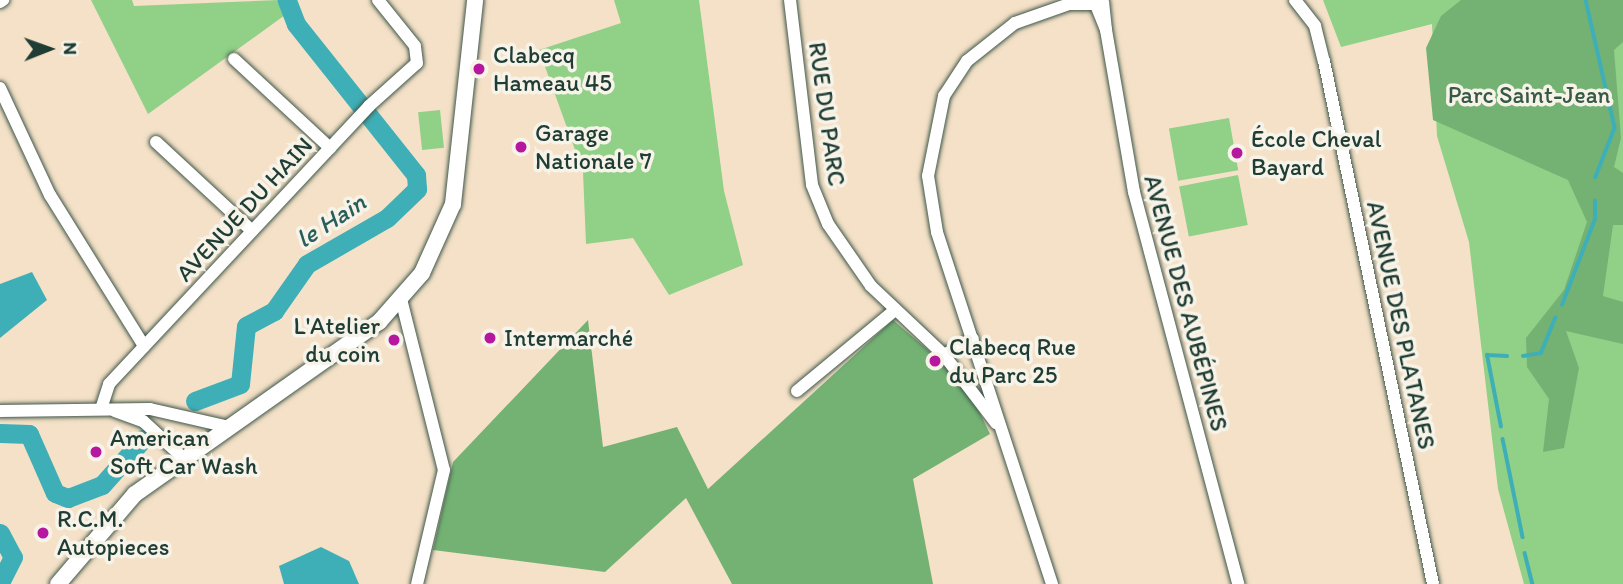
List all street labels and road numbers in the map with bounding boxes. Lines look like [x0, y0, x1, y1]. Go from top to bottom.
street label: RUE DU PARC [803, 40, 851, 188]
street label: AVENUE DU HAIN [171, 132, 317, 286]
street label: AVENUE DES AUBÉPINES [1138, 171, 1234, 435]
street label: AVENUE DES PLATANES [1361, 198, 1441, 452]

